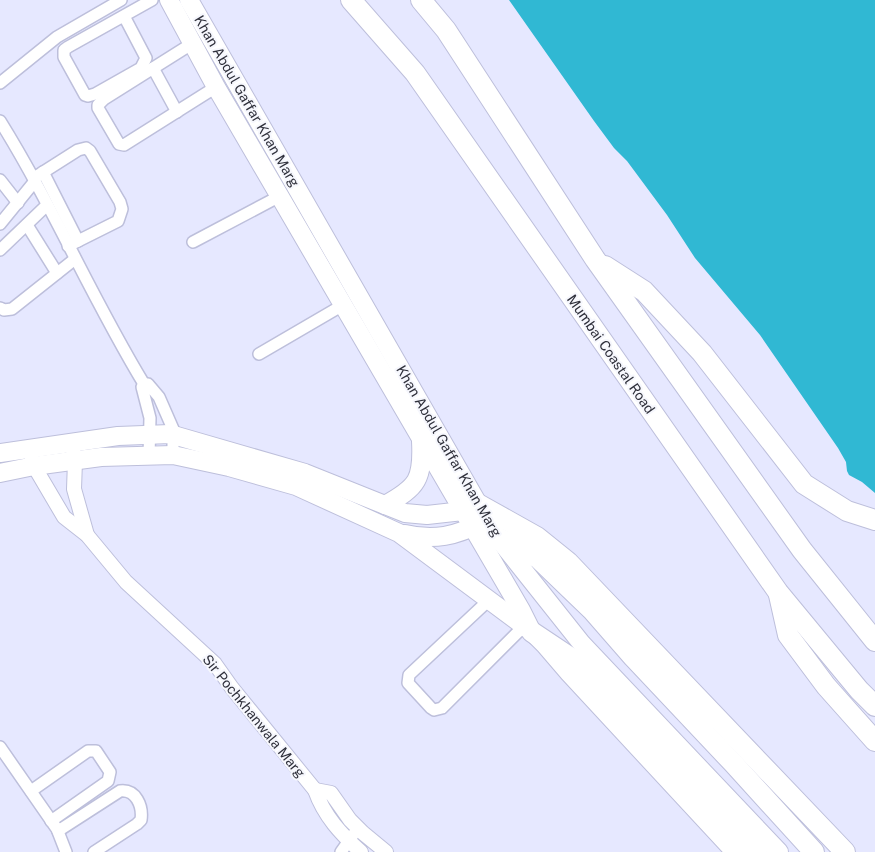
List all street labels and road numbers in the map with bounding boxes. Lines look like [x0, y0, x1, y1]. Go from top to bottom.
street label: Khan Abdul Gaffar Khan Marg [191, 12, 303, 190]
street label: Mumbai Coastal Road [564, 291, 658, 417]
street label: Khan Abdul Gaffar Khan Marg [393, 362, 505, 540]
street label: Sir Pochkhanwala Marg [199, 651, 309, 781]

